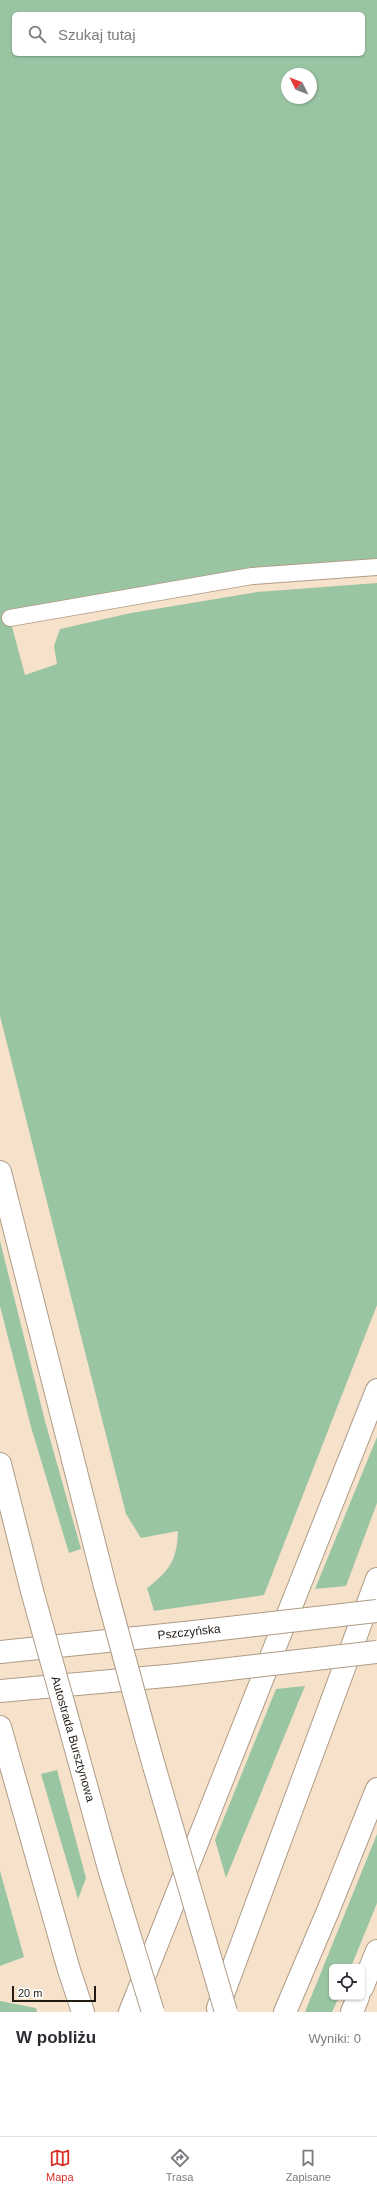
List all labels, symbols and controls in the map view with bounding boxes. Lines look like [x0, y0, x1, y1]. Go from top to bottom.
search box [12, 12, 365, 56]
icon: search [26, 23, 48, 45]
text: Szukaj tutaj [58, 26, 136, 43]
north arrow [281, 68, 317, 104]
street label: Pszczyńska [157, 1622, 222, 1642]
street label: Autostrada Bursztynowa [48, 1675, 98, 1804]
map controls [329, 1964, 365, 2000]
button: locate [329, 1964, 365, 2000]
scale bar [12, 1984, 96, 2003]
text: 20 m [18, 1987, 42, 1999]
text: W pobliżu [16, 2028, 96, 2047]
text: Wyniki: 0 [308, 2031, 361, 2046]
tab: Mapa [46, 2147, 74, 2183]
tab: Trasa [166, 2147, 193, 2183]
tab: Zapisane [286, 2147, 331, 2183]

